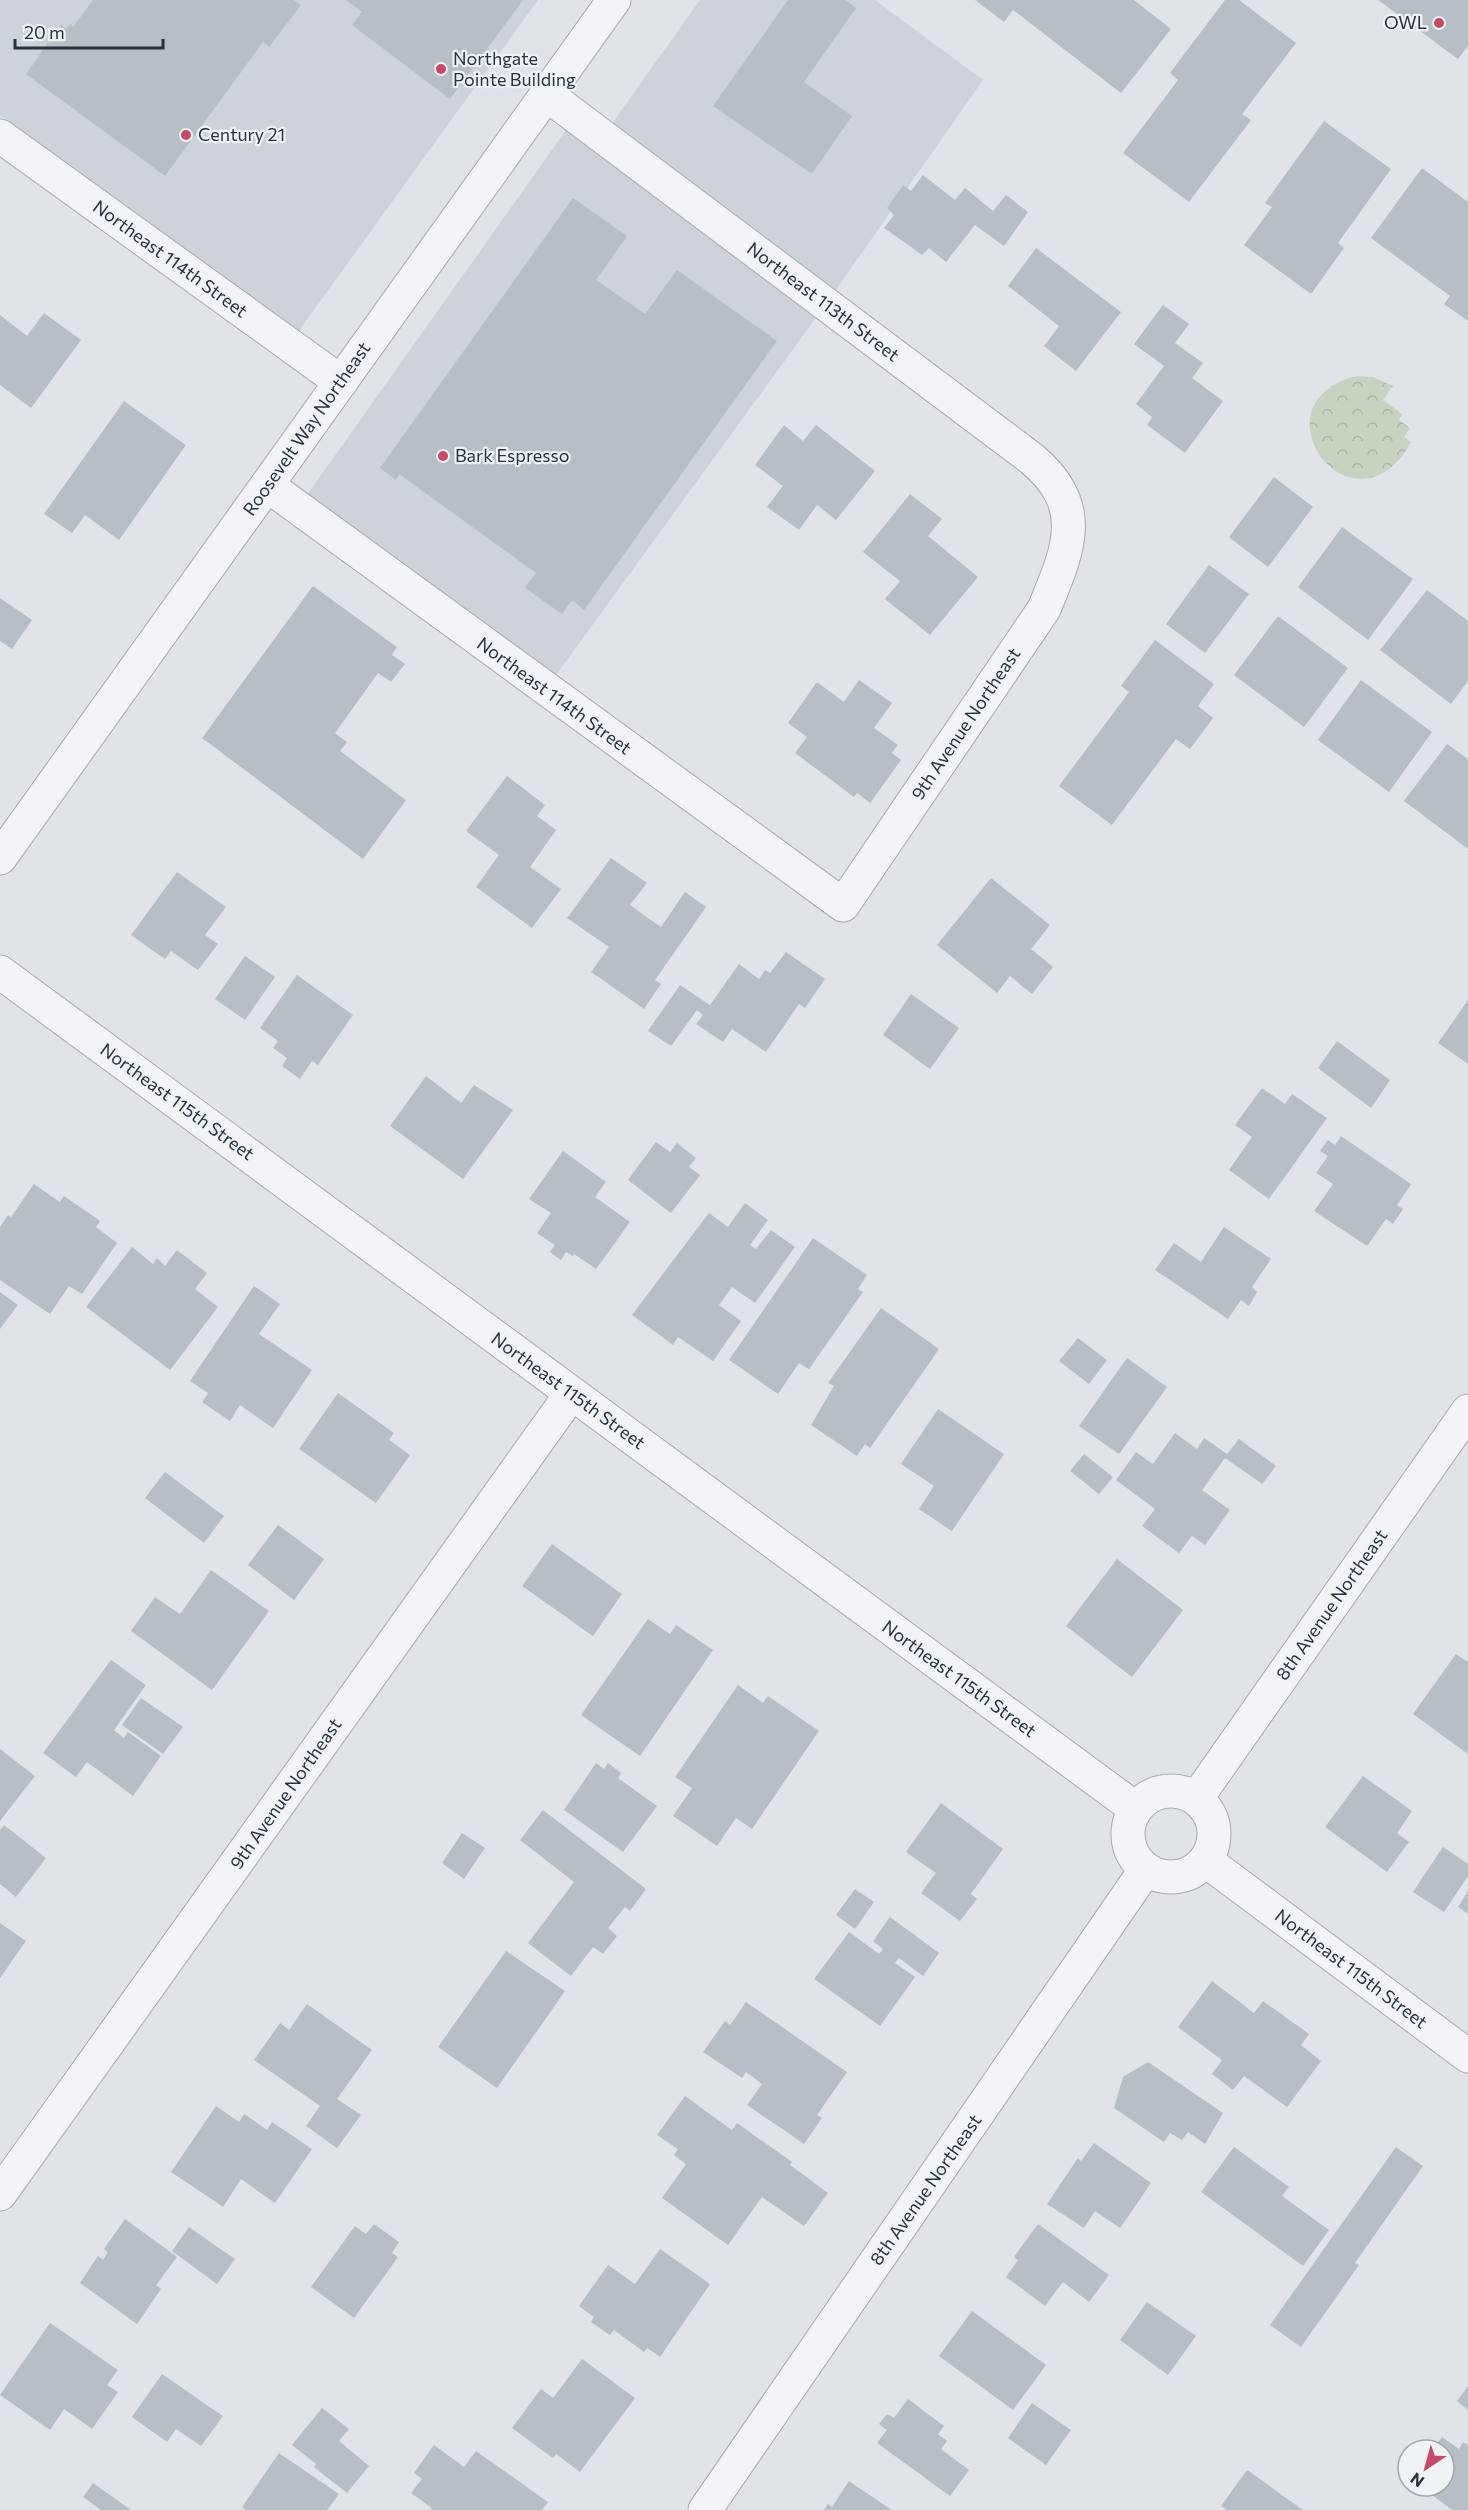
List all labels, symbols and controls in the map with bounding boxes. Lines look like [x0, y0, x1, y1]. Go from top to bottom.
place label: OWL [1384, 11, 1427, 33]
scale bar [15, 12, 164, 50]
marker: OWL [1432, 16, 1446, 30]
text: 20 m [24, 21, 65, 43]
place label: Northgate Pointe Building [453, 47, 576, 90]
marker: Northgate Pointe Building [434, 62, 448, 76]
place label: Century 21 [198, 123, 285, 145]
marker: Century 21 [179, 128, 193, 142]
street label: Northeast 114th Street [89, 195, 252, 322]
street label: Northeast 113th Street [743, 237, 904, 366]
street label: Roosevelt Way Northeast [238, 337, 375, 520]
place label: Bark Espresso [455, 444, 569, 466]
marker: Bark Espresso [436, 449, 450, 463]
street label: Northeast 114th Street [473, 632, 636, 759]
street label: 9th Avenue Northeast [906, 643, 1024, 804]
street label: Northeast 115th Street [96, 1038, 259, 1164]
street label: Northeast 115th Street [487, 1327, 650, 1453]
street label: 8th Avenue Northeast [1271, 1525, 1392, 1684]
street label: Northeast 115th Street [878, 1615, 1041, 1741]
street label: 9th Avenue Northeast [225, 1714, 346, 1873]
street label: Northeast 115th Street [1271, 1904, 1432, 2033]
street label: 8th Avenue Northeast [865, 2110, 986, 2269]
north arrow [1396, 2438, 1456, 2498]
text: N [1406, 2469, 1427, 2492]

